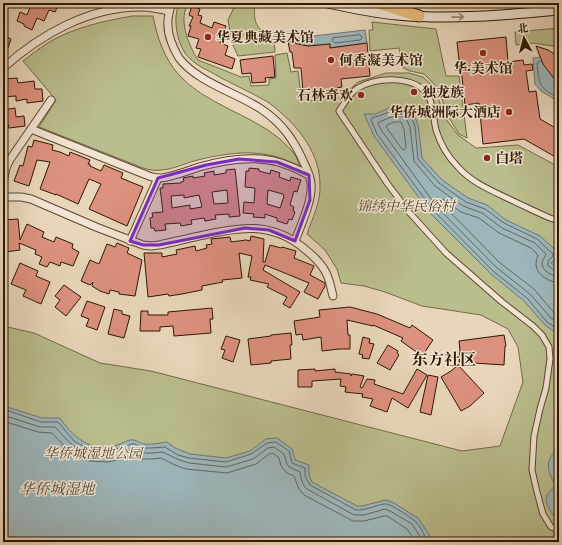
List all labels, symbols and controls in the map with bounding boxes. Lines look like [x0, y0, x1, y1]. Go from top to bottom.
one-way arrow [451, 13, 464, 21]
north arrow [504, 18, 544, 58]
text: 北 [516, 20, 529, 37]
place label: 华夏典藏美术馆 [216, 28, 314, 47]
marker: 华夏典藏美术馆 [203, 32, 213, 42]
marker: 华·美术馆 [478, 48, 488, 58]
place label: 何香凝美术馆 [339, 51, 423, 70]
marker: 何香凝美术馆 [326, 55, 336, 65]
place label: 华·美术馆 [453, 59, 513, 78]
place label: 独龙族 [422, 83, 464, 102]
place label: 石林奇欢 [297, 86, 353, 105]
marker: 独龙族 [409, 87, 419, 97]
marker: 石林奇欢 [356, 90, 366, 100]
place label: 华侨城洲际大酒店 [389, 103, 501, 122]
marker: 华侨城洲际大酒店 [504, 107, 514, 117]
place label: 白塔 [495, 149, 523, 168]
marker: 白塔 [482, 153, 492, 163]
park label: 锦绣中华民俗村 [357, 197, 457, 216]
district label: 东方社区 [412, 349, 476, 371]
park label: 华侨城湿地公园 [44, 444, 144, 463]
water label: 华侨城湿地 [19, 479, 96, 499]

